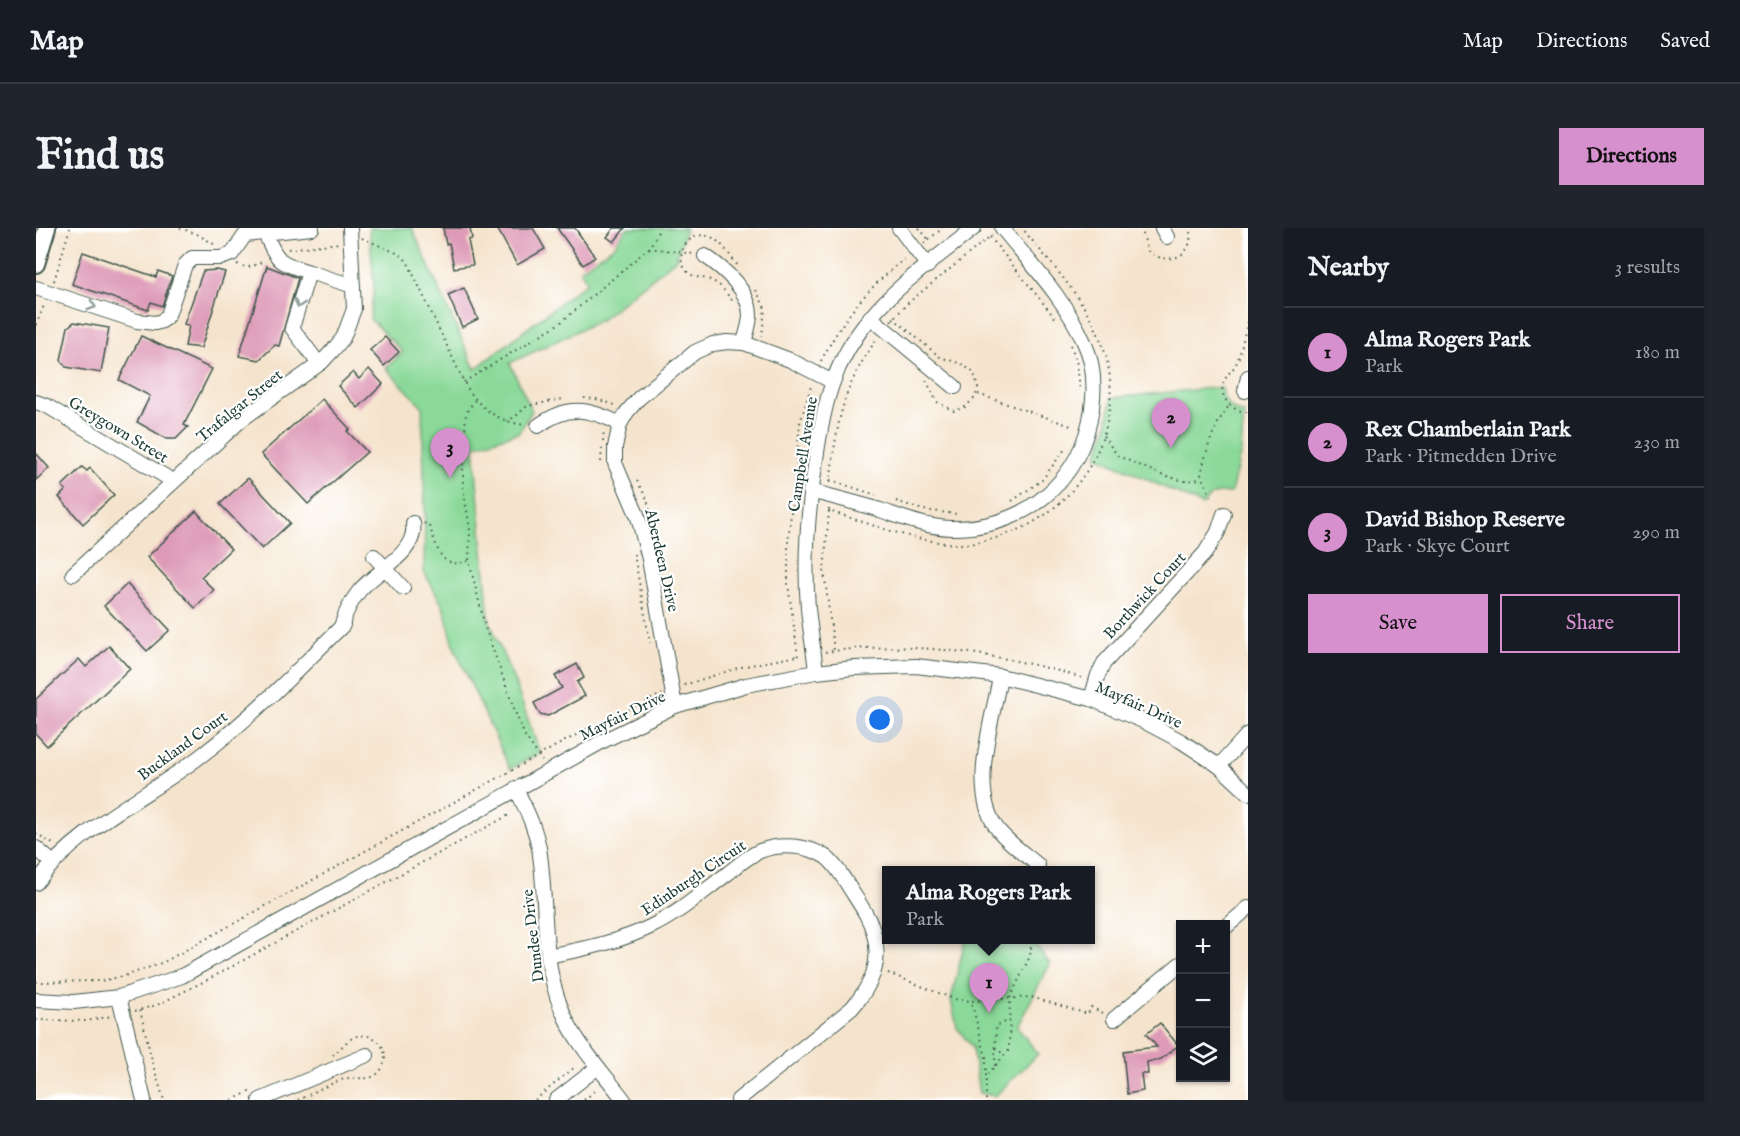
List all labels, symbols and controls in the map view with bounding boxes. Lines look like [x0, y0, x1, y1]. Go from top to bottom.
text: Map [30, 24, 84, 59]
text: Map [1463, 28, 1503, 55]
text: Directions [1536, 28, 1627, 55]
text: Saved [1660, 28, 1710, 55]
button: Directions [1559, 128, 1704, 185]
text: Find us [36, 130, 164, 183]
text: Nearby [1308, 251, 1389, 284]
text: 3 results [1615, 255, 1680, 280]
one-way arrow [294, 298, 307, 309]
one-way arrow [86, 299, 97, 311]
text: Alma Rogers Park [1365, 326, 1530, 354]
text: 1 [1324, 340, 1331, 365]
text: 180 m [1635, 340, 1680, 365]
text: Park [1365, 354, 1403, 379]
street label: Trafalgar Street [193, 365, 288, 447]
street label: Greygown Street [64, 393, 172, 469]
street label: Campbell Avenue [785, 395, 823, 513]
pin: 2 [1152, 398, 1190, 448]
text: Rex Chamberlain Park [1365, 416, 1571, 444]
pin: 3 [430, 428, 470, 478]
text: 2 [1323, 430, 1332, 455]
text: 230 m [1634, 430, 1680, 455]
text: Park · Pitmedden Drive [1365, 444, 1557, 469]
street label: Aberdeen Drive [639, 506, 683, 614]
text: David Bishop Reserve [1365, 506, 1565, 534]
text: 3 [1324, 520, 1331, 545]
text: 290 m [1632, 520, 1680, 545]
text: Park · Skye Court [1365, 534, 1510, 559]
street label: Borthwick Court [1100, 548, 1191, 644]
button: Save [1308, 594, 1488, 653]
button: Share [1500, 594, 1680, 653]
street label: Mayfair Drive [1091, 678, 1185, 734]
street label: Mayfair Drive [577, 687, 669, 746]
your location [865, 705, 894, 734]
street label: Buckland Court [134, 707, 232, 786]
street label: Edinburgh Circuit [638, 836, 751, 921]
popup [882, 866, 1095, 944]
text: Alma Rogers Park [906, 879, 1071, 907]
street label: Dundee Drive [518, 888, 550, 983]
text: Park [906, 907, 944, 932]
map controls [1176, 920, 1230, 1082]
button: + [1176, 920, 1230, 974]
pin: 1 [970, 964, 1008, 1013]
button: − [1176, 974, 1230, 1028]
button: layers [1176, 1028, 1230, 1082]

